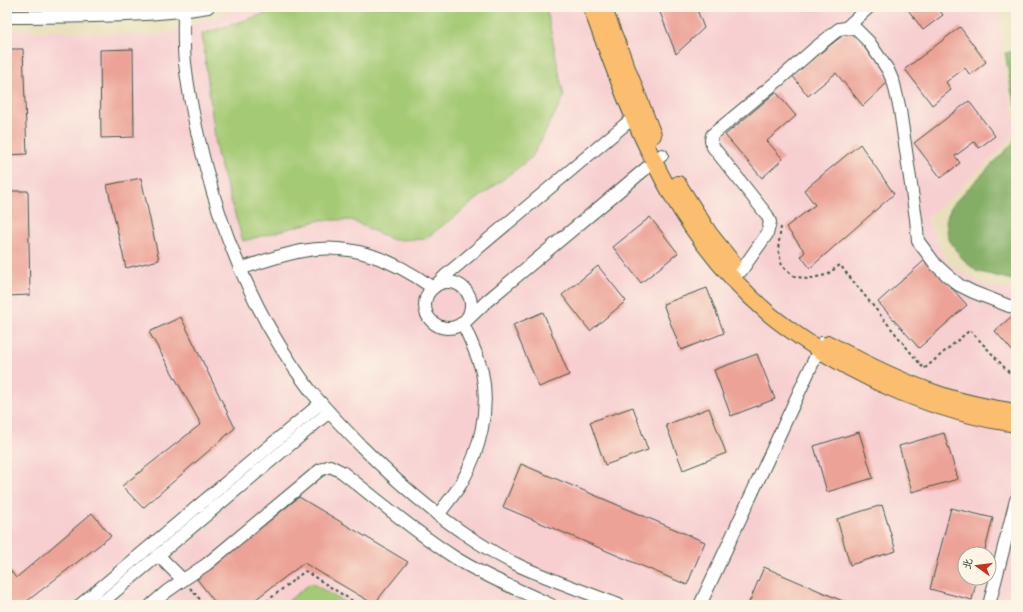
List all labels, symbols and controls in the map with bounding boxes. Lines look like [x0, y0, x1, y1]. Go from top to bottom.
north arrow [957, 546, 997, 586]
text: 北 [957, 556, 978, 571]

